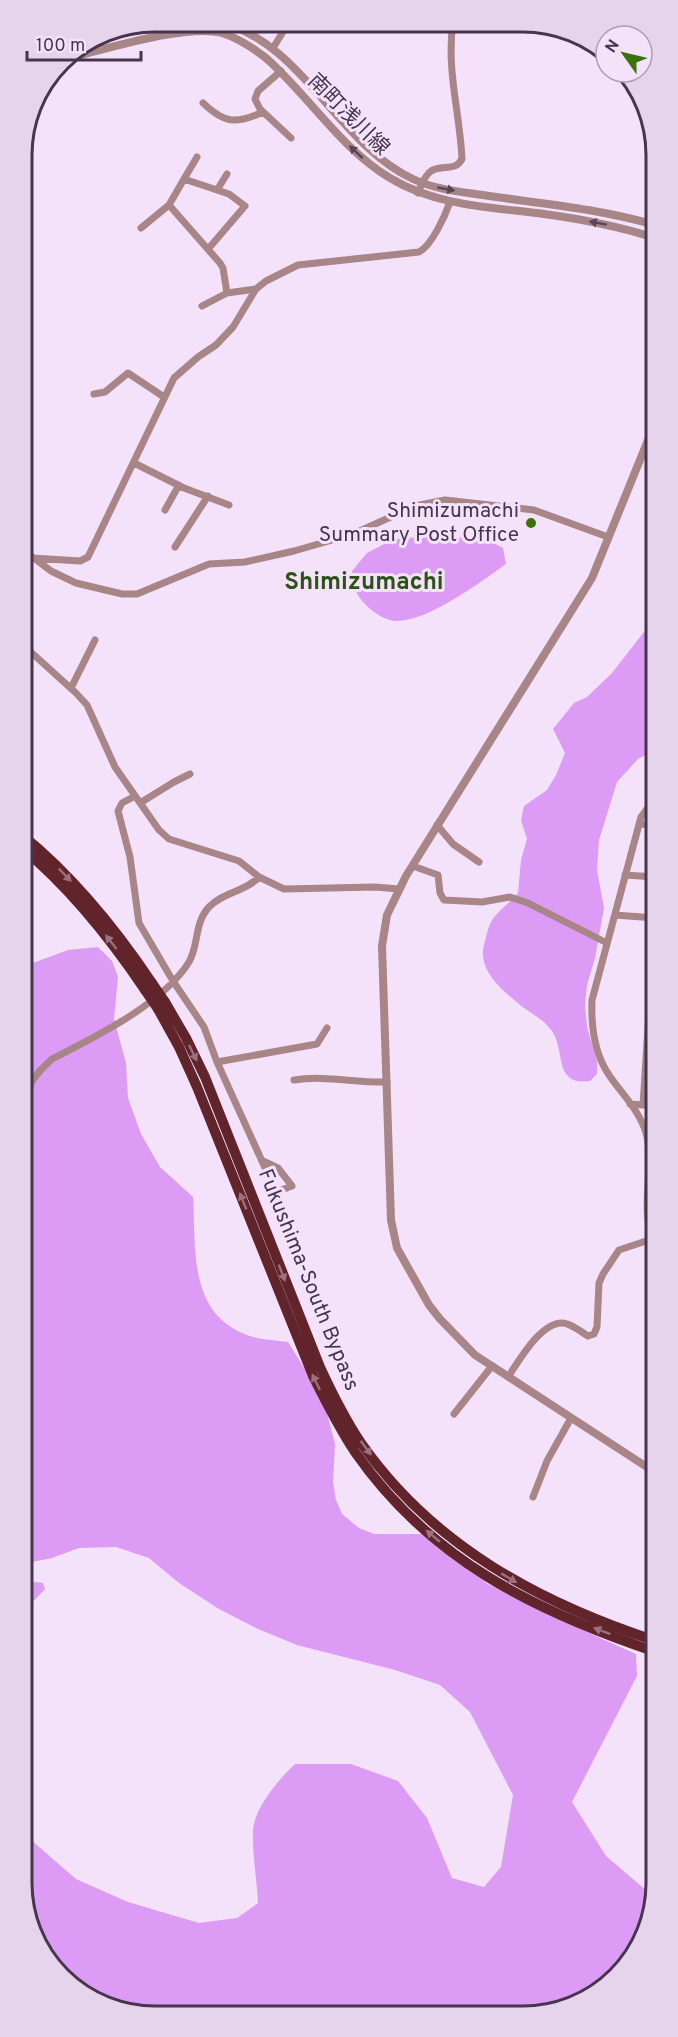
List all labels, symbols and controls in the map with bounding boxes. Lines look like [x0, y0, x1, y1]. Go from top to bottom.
scale bar [27, 24, 141, 62]
north arrow [594, 24, 654, 84]
text: 100 m [36, 35, 85, 58]
text: N [602, 36, 625, 57]
street label: 南町浅川線 [301, 68, 395, 162]
one-way arrow [349, 145, 363, 159]
one-way arrow [437, 185, 456, 194]
one-way arrow [588, 218, 607, 227]
place label: Shimizumachi Summary Post Office [319, 498, 519, 549]
marker: Shimizumachi Summary Post Office [524, 516, 538, 530]
district label: Shimizumachi [284, 568, 444, 598]
one-way arrow [58, 867, 72, 882]
one-way arrow [105, 935, 117, 950]
one-way arrow [189, 1045, 198, 1062]
street label: Fukushima-South Bypass [251, 1165, 365, 1395]
one-way arrow [238, 1192, 248, 1210]
one-way arrow [278, 1264, 288, 1282]
one-way arrow [312, 1374, 321, 1391]
one-way arrow [359, 1441, 371, 1456]
one-way arrow [425, 1530, 441, 1543]
one-way arrow [501, 1573, 518, 1583]
one-way arrow [592, 1626, 610, 1636]

